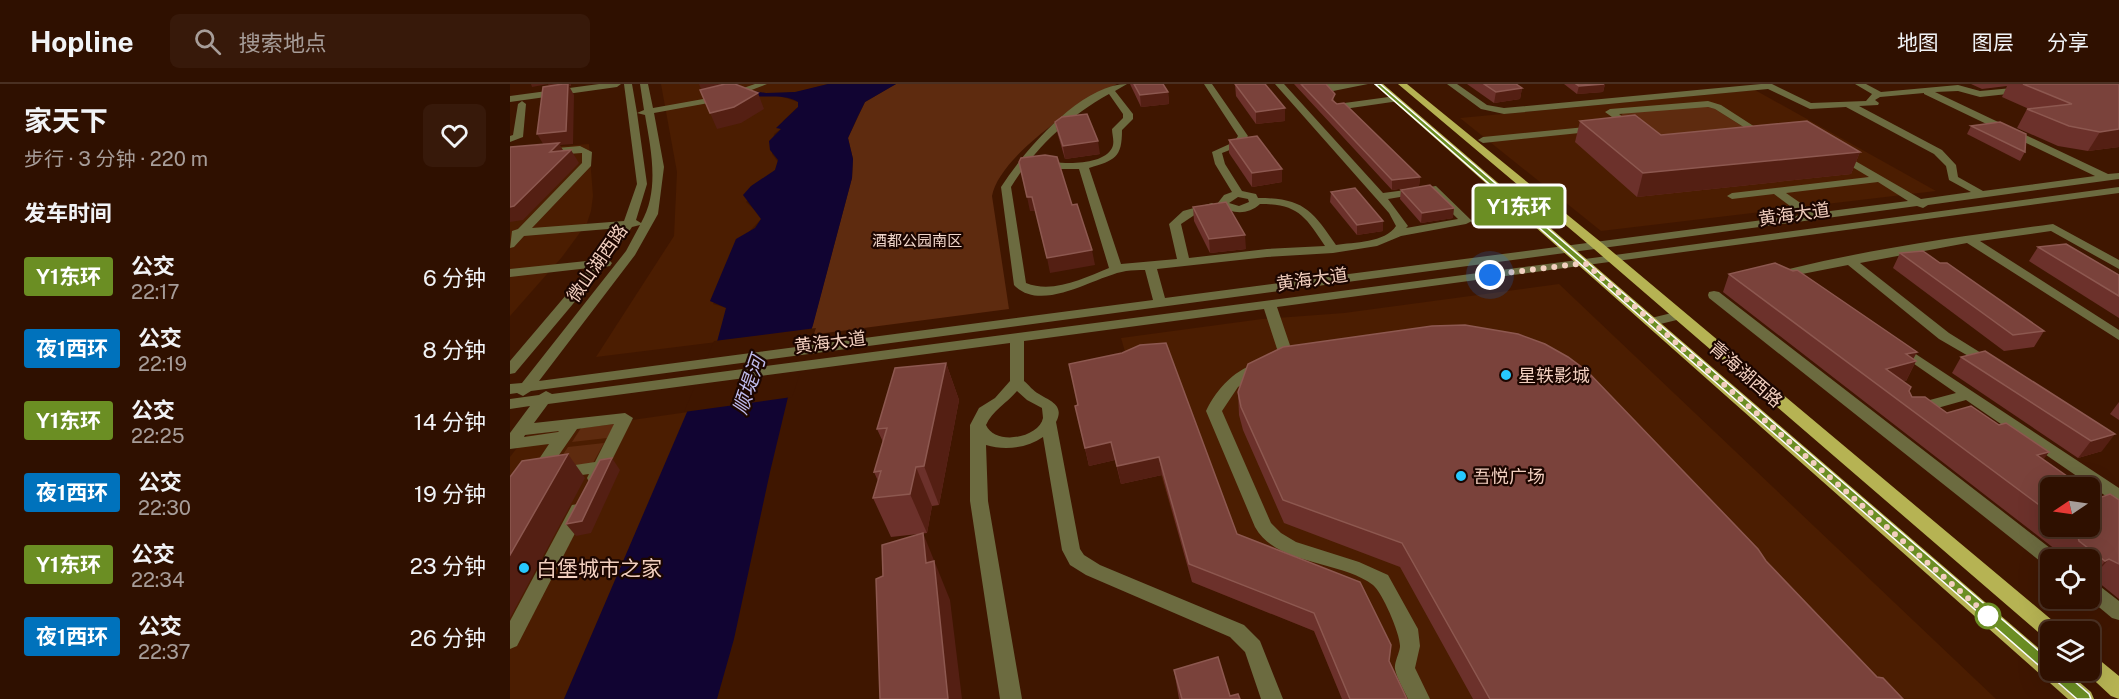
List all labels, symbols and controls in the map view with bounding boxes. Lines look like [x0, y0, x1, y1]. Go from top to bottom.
search box [170, 14, 590, 68]
text: Hopline [30, 25, 134, 58]
icon: search [191, 25, 224, 58]
text: 搜索地点 [239, 30, 327, 56]
text: 地图 [1897, 30, 1939, 55]
text: 图层 [1972, 30, 2014, 55]
text: 分享 [2047, 30, 2089, 55]
text: 家天下 [24, 104, 108, 137]
button: heart [423, 104, 486, 167]
text: 步行 · 3 分钟 · 220 m [24, 147, 208, 171]
line badge: Y1东环 [1477, 186, 1561, 226]
text: Y1东环 [1486, 194, 1552, 219]
street label: 黄海大道 [1757, 199, 1831, 229]
text: 发车时间 [24, 200, 112, 226]
street label: 微山湖西路 [563, 220, 631, 306]
park label: 酒都公园南区 [872, 232, 962, 249]
text: 公交 [131, 253, 175, 279]
your location [1475, 260, 1505, 290]
text: Y1东环 [36, 264, 101, 289]
street label: 黄海大道 [1275, 264, 1349, 294]
text: 6 分钟 [423, 265, 486, 291]
text: 22:17 [131, 280, 180, 304]
text: 公交 [138, 325, 182, 351]
street label: 黄海大道 [793, 327, 867, 357]
text: 夜1西环 [36, 336, 108, 361]
text: 8 分钟 [422, 337, 486, 363]
street label: 青海湖西路 [1705, 337, 1787, 411]
water label: 顺堤河 [728, 349, 771, 417]
text: 22:19 [138, 352, 187, 376]
place label: 星轶影城 [1518, 365, 1590, 386]
marker: 星轶影城 [1499, 368, 1513, 382]
text: 公交 [131, 397, 175, 423]
text: Y1东环 [36, 408, 101, 433]
text: 14 分钟 [414, 409, 486, 435]
text: 22:25 [131, 424, 185, 448]
place label: 吾悦广场 [1473, 466, 1545, 487]
text: 公交 [138, 469, 182, 495]
marker: 吾悦广场 [1454, 469, 1468, 483]
north arrow [2040, 477, 2100, 537]
map controls [2040, 477, 2100, 681]
text: 夜1西环 [36, 480, 108, 505]
text: 19 分钟 [414, 481, 486, 507]
text: 22:30 [138, 496, 191, 520]
text: 公交 [131, 541, 175, 567]
button: locate [2040, 549, 2100, 609]
text: Y1东环 [36, 552, 101, 577]
text: 23 分钟 [410, 553, 486, 579]
place label: 白堡城市之家 [536, 556, 662, 581]
marker: 白堡城市之家 [517, 561, 531, 575]
text: 22:34 [131, 568, 185, 592]
unlabelled marker [1975, 603, 2001, 629]
text: 公交 [138, 613, 182, 639]
button: layers [2040, 621, 2100, 681]
text: 夜1西环 [36, 624, 108, 649]
text: 26 分钟 [410, 625, 486, 651]
text: 22:37 [138, 640, 191, 664]

